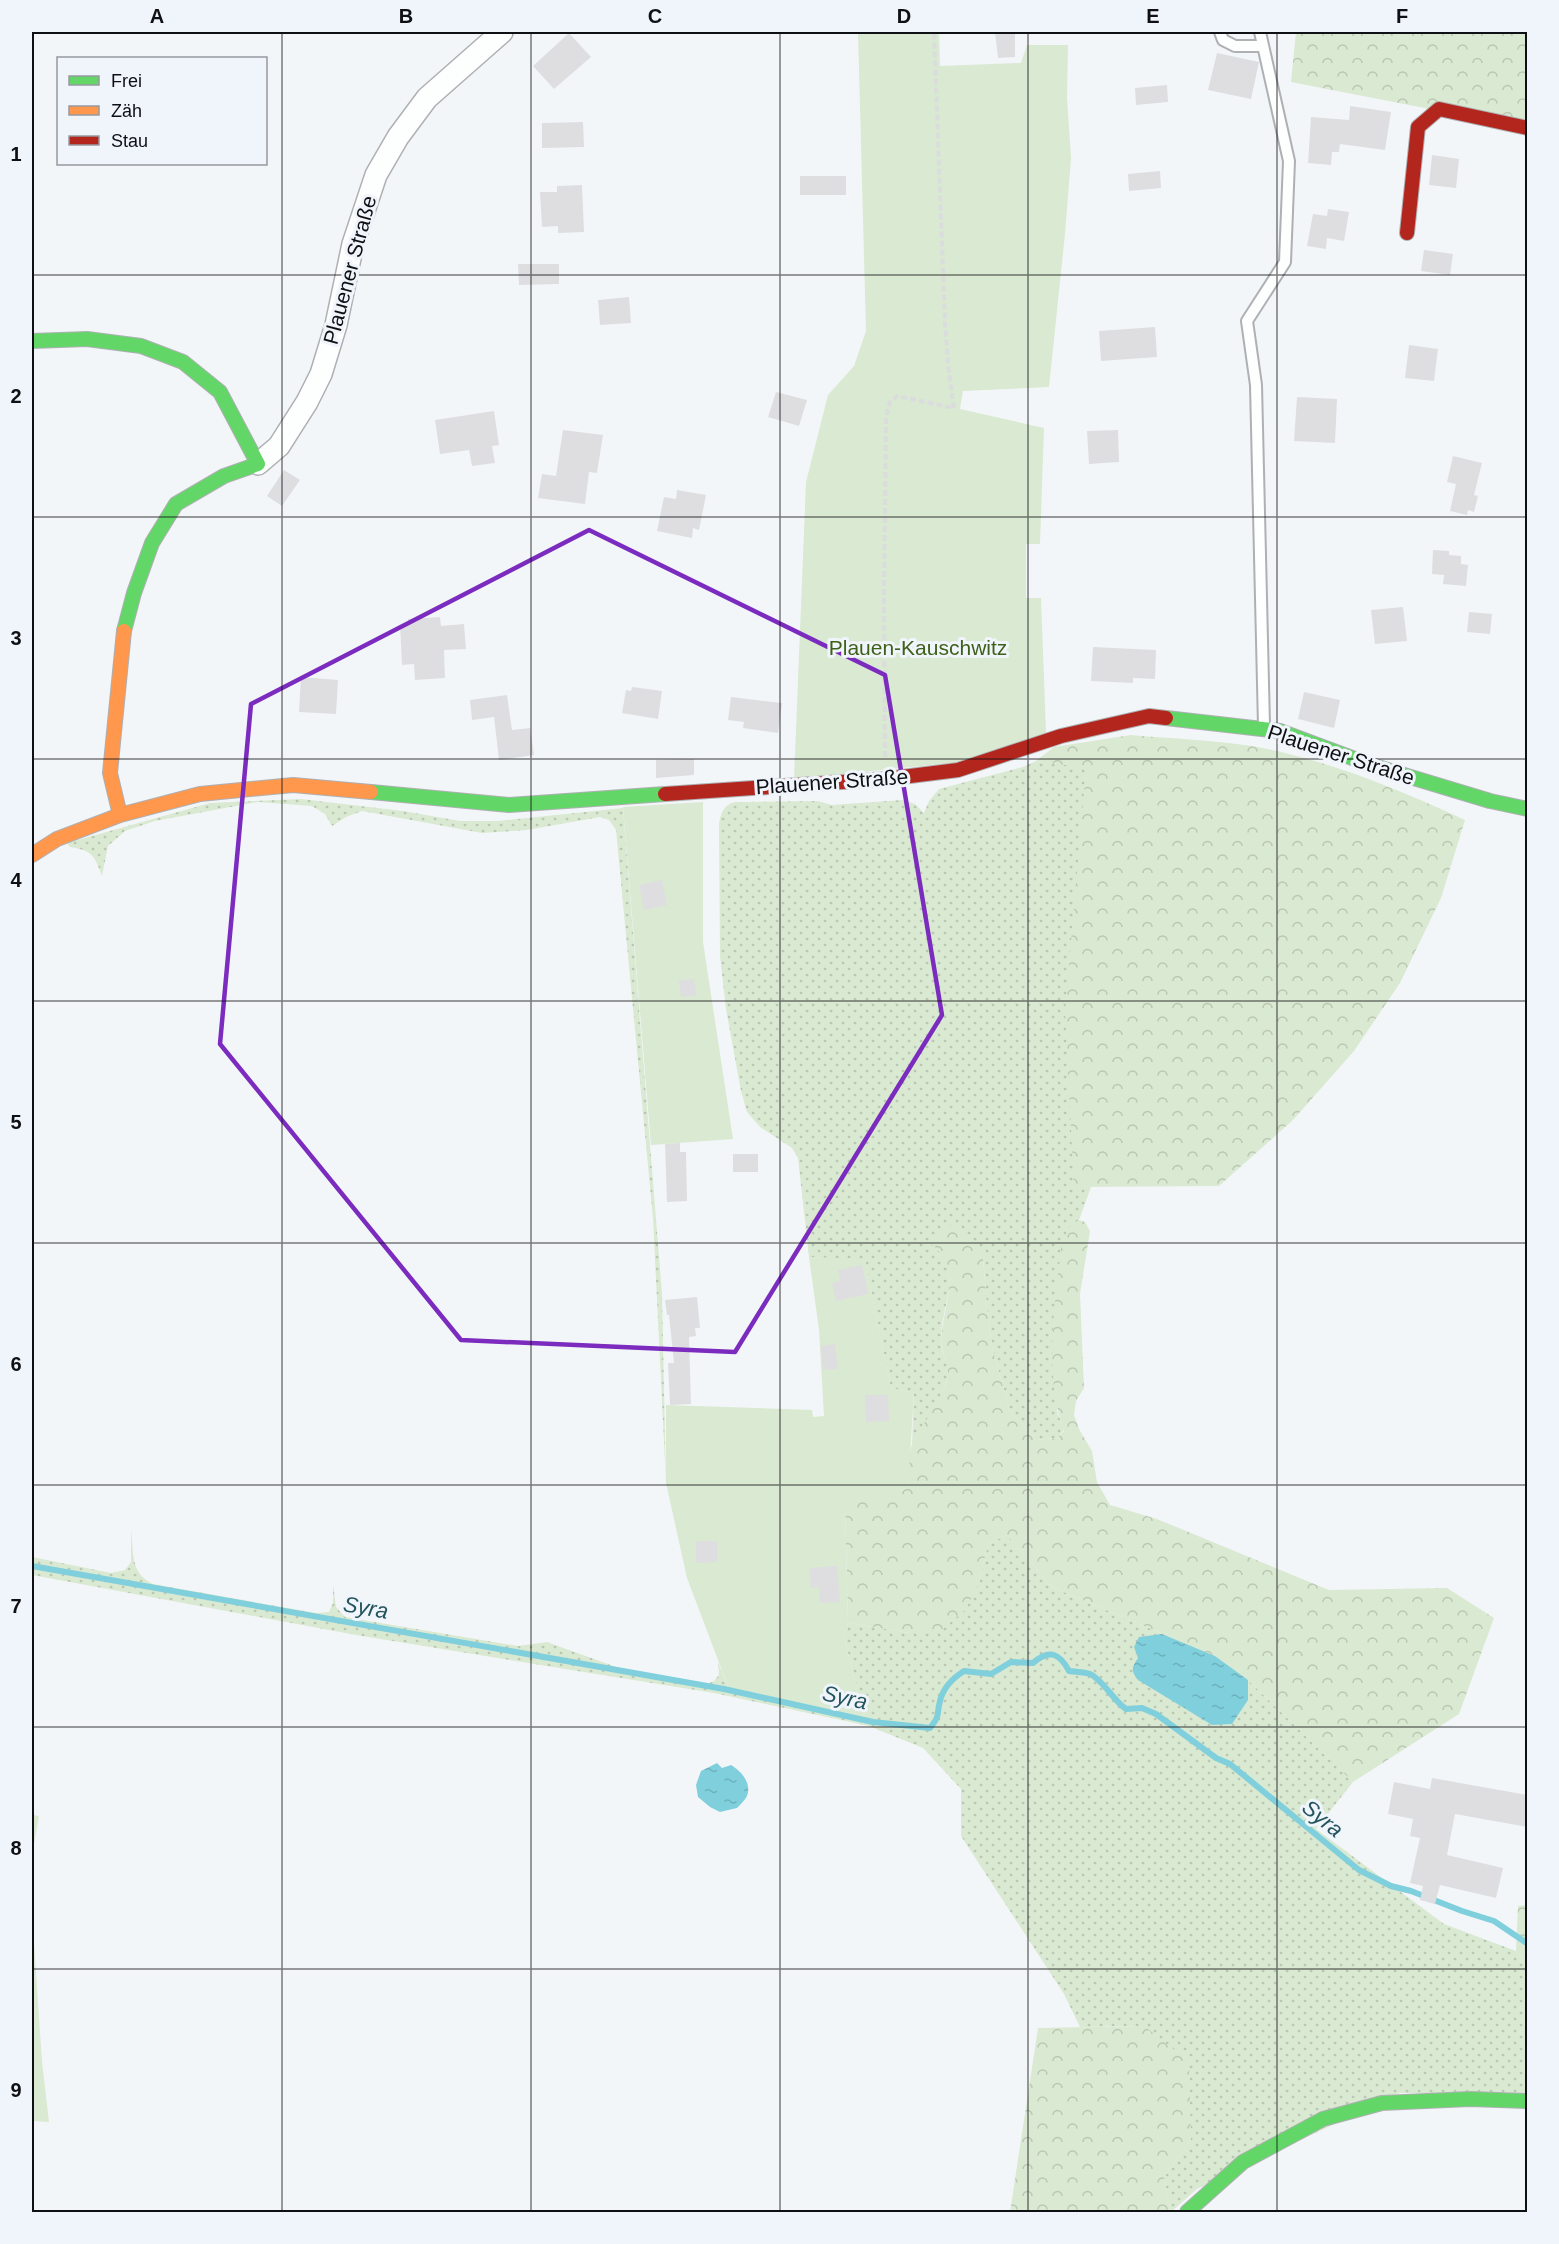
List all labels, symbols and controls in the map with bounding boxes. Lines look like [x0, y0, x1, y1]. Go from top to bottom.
text: A [150, 5, 164, 27]
text: B [399, 5, 413, 27]
text: C [648, 5, 662, 27]
text: D [897, 5, 911, 27]
text: E [1146, 5, 1160, 27]
text: F [1396, 5, 1408, 27]
legend [57, 57, 267, 165]
text: Frei [111, 71, 142, 91]
text: Zäh [111, 101, 142, 121]
text: Stau [111, 131, 148, 151]
text: 1 [10, 143, 22, 165]
street label: Plauener Straße [319, 193, 380, 347]
text: 2 [10, 385, 22, 407]
text: 3 [10, 627, 22, 649]
park label: Plauen-Kauschwitz [829, 636, 1007, 659]
street label: Plauener Straße [1265, 720, 1417, 789]
street label: Plauener Straße [755, 765, 909, 798]
text: 4 [10, 869, 22, 891]
text: 5 [10, 1111, 22, 1133]
text: 6 [10, 1353, 22, 1375]
water label: Syra [341, 1591, 390, 1624]
text: 7 [10, 1595, 22, 1617]
water label: Syra [820, 1681, 870, 1714]
water label: Syra [1297, 1794, 1348, 1842]
text: 8 [10, 1837, 22, 1859]
text: 9 [10, 2079, 22, 2101]

